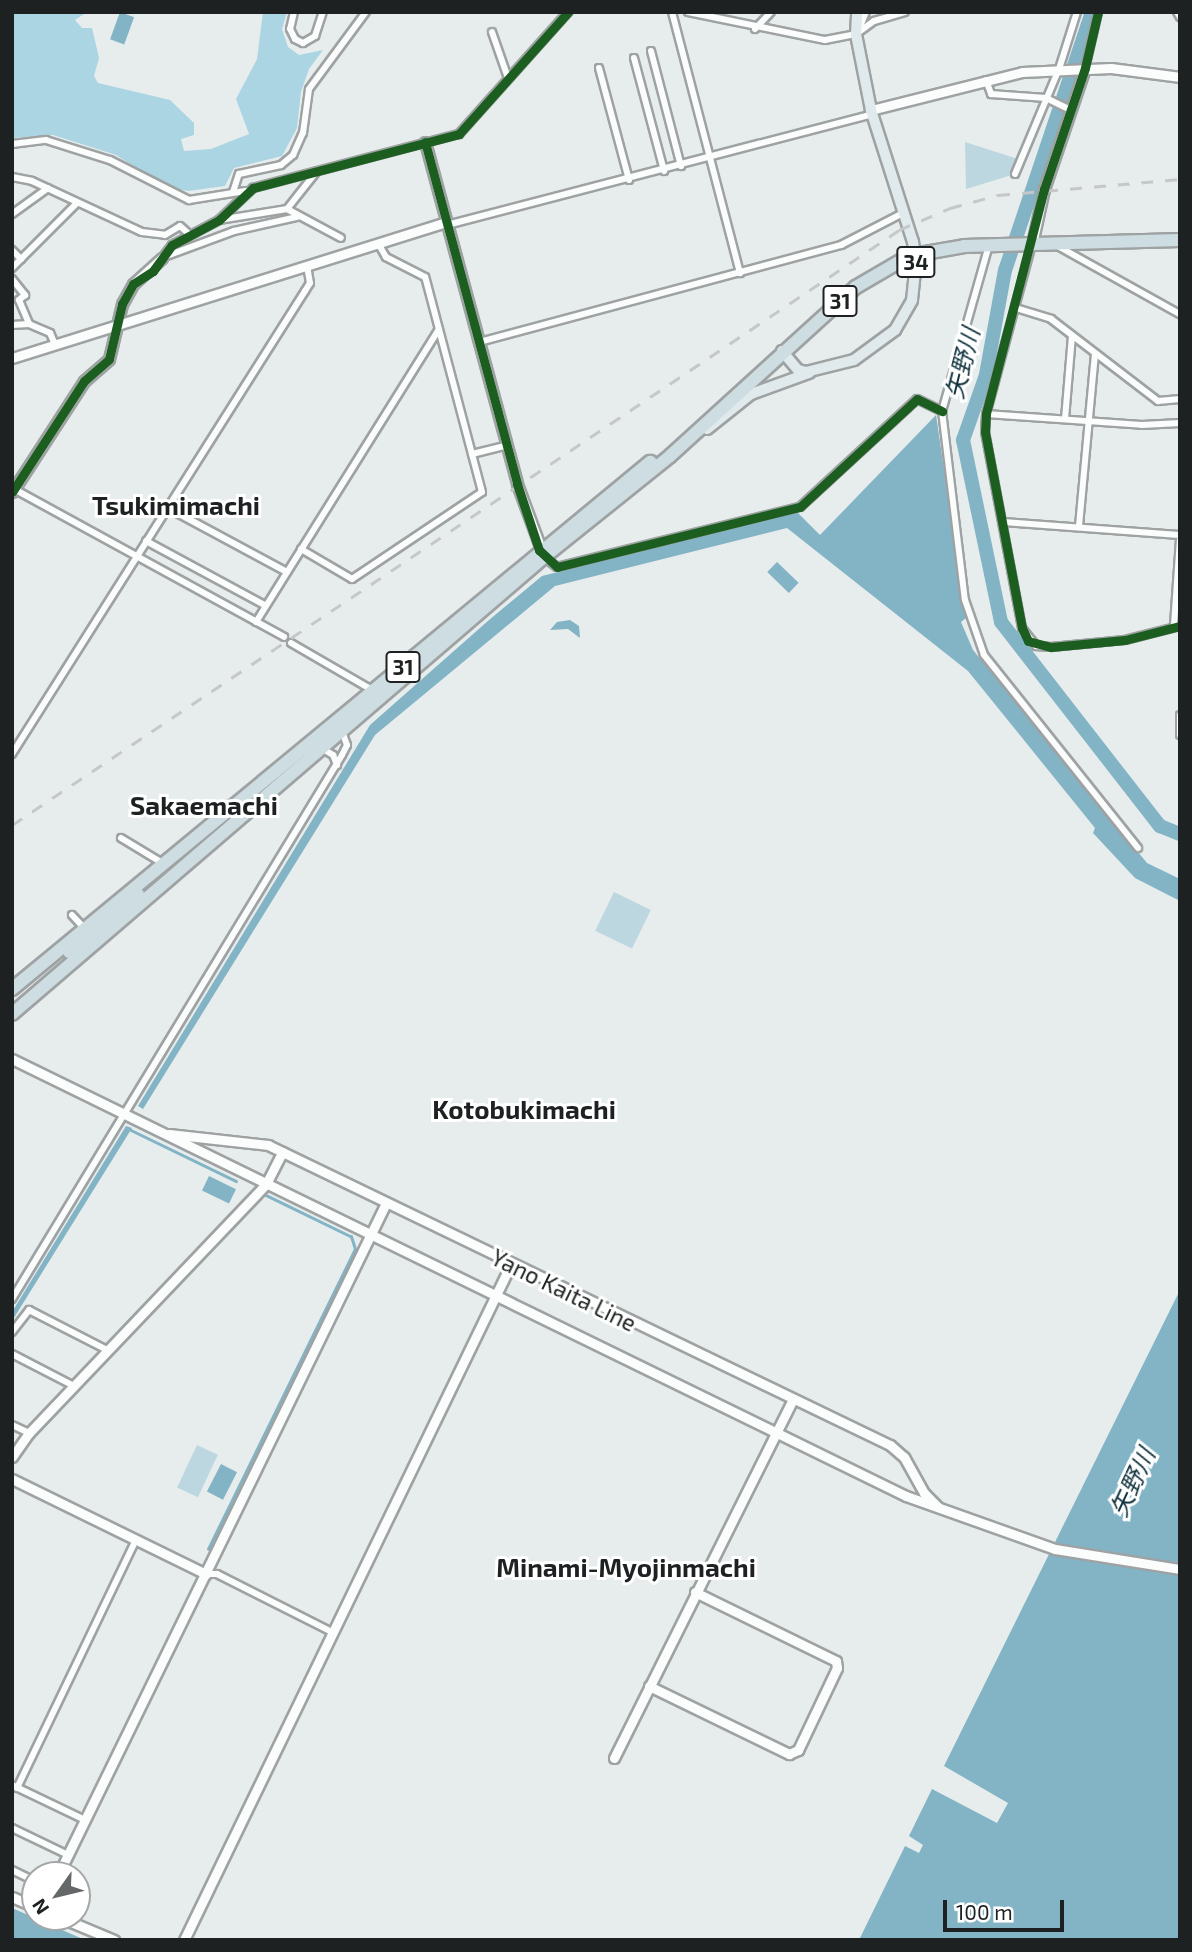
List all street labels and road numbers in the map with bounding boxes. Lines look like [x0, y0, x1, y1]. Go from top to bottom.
road number: 34 [895, 244, 937, 280]
road number: 31 [822, 284, 858, 318]
road number: 31 [386, 650, 420, 684]
street label: Yano Kaita Line [487, 1243, 641, 1337]

